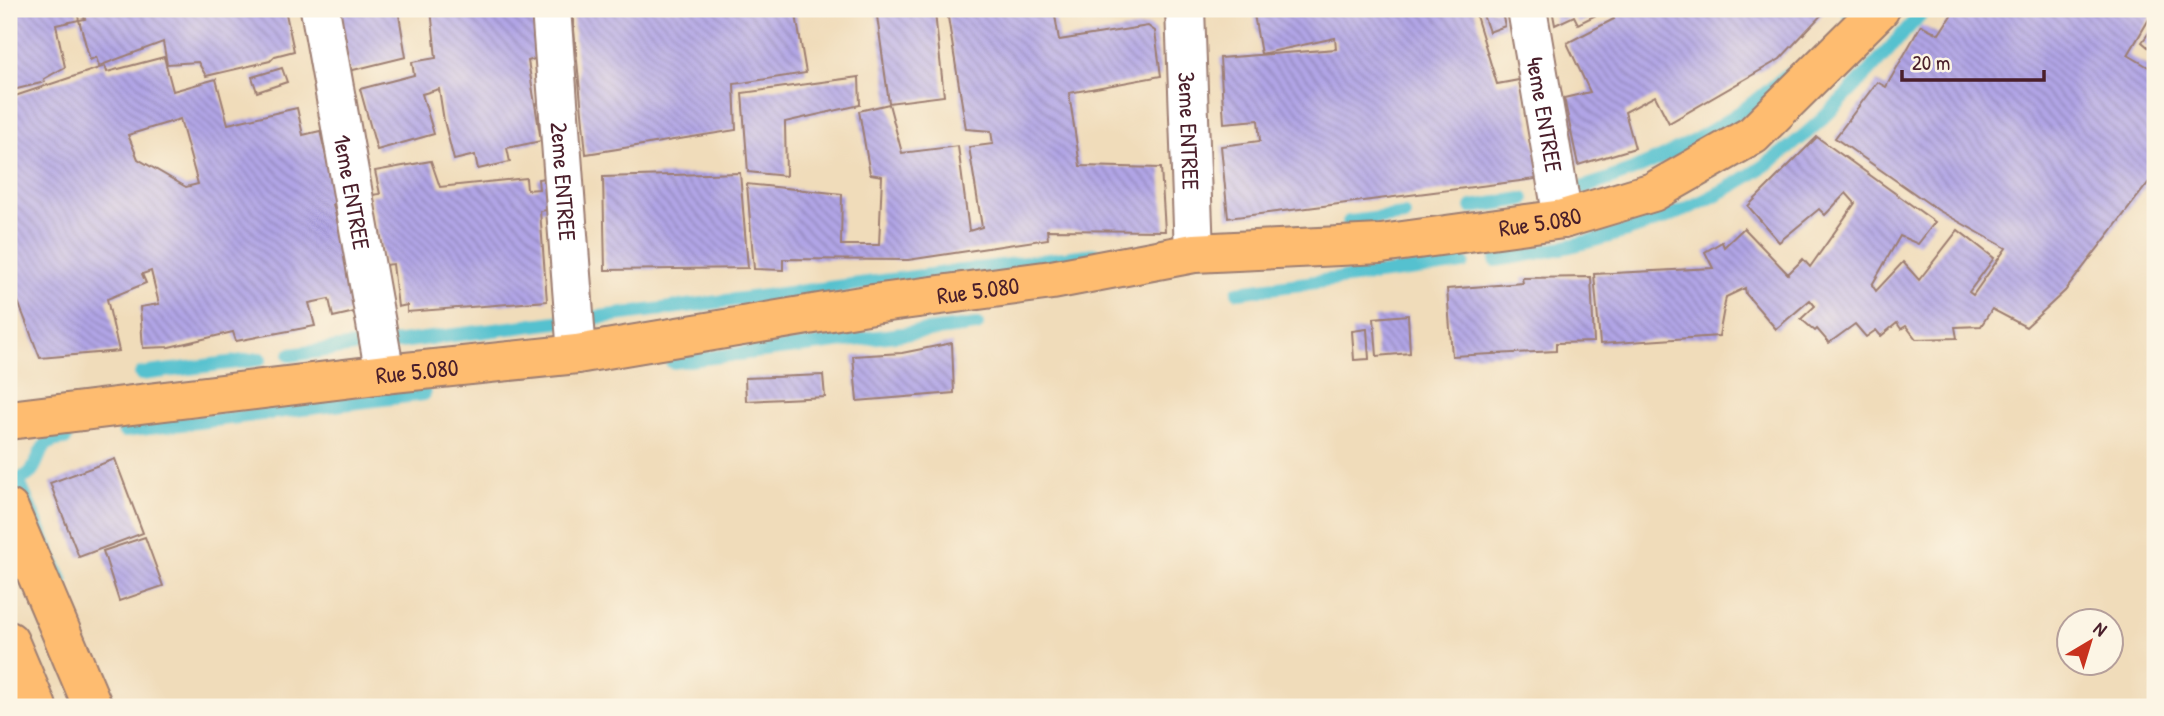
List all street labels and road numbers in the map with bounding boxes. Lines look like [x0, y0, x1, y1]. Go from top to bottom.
street label: 4eme ENTREE [1519, 54, 1571, 175]
street label: 3eme ENTREE [1171, 71, 1208, 191]
street label: 2eme ENTREE [544, 121, 584, 242]
street label: 1eme ENTREE [327, 132, 379, 253]
street label: Rue 5.080 [1497, 198, 1585, 244]
street label: Rue 5.080 [935, 269, 1021, 311]
street label: Rue 5.080 [374, 350, 460, 391]

